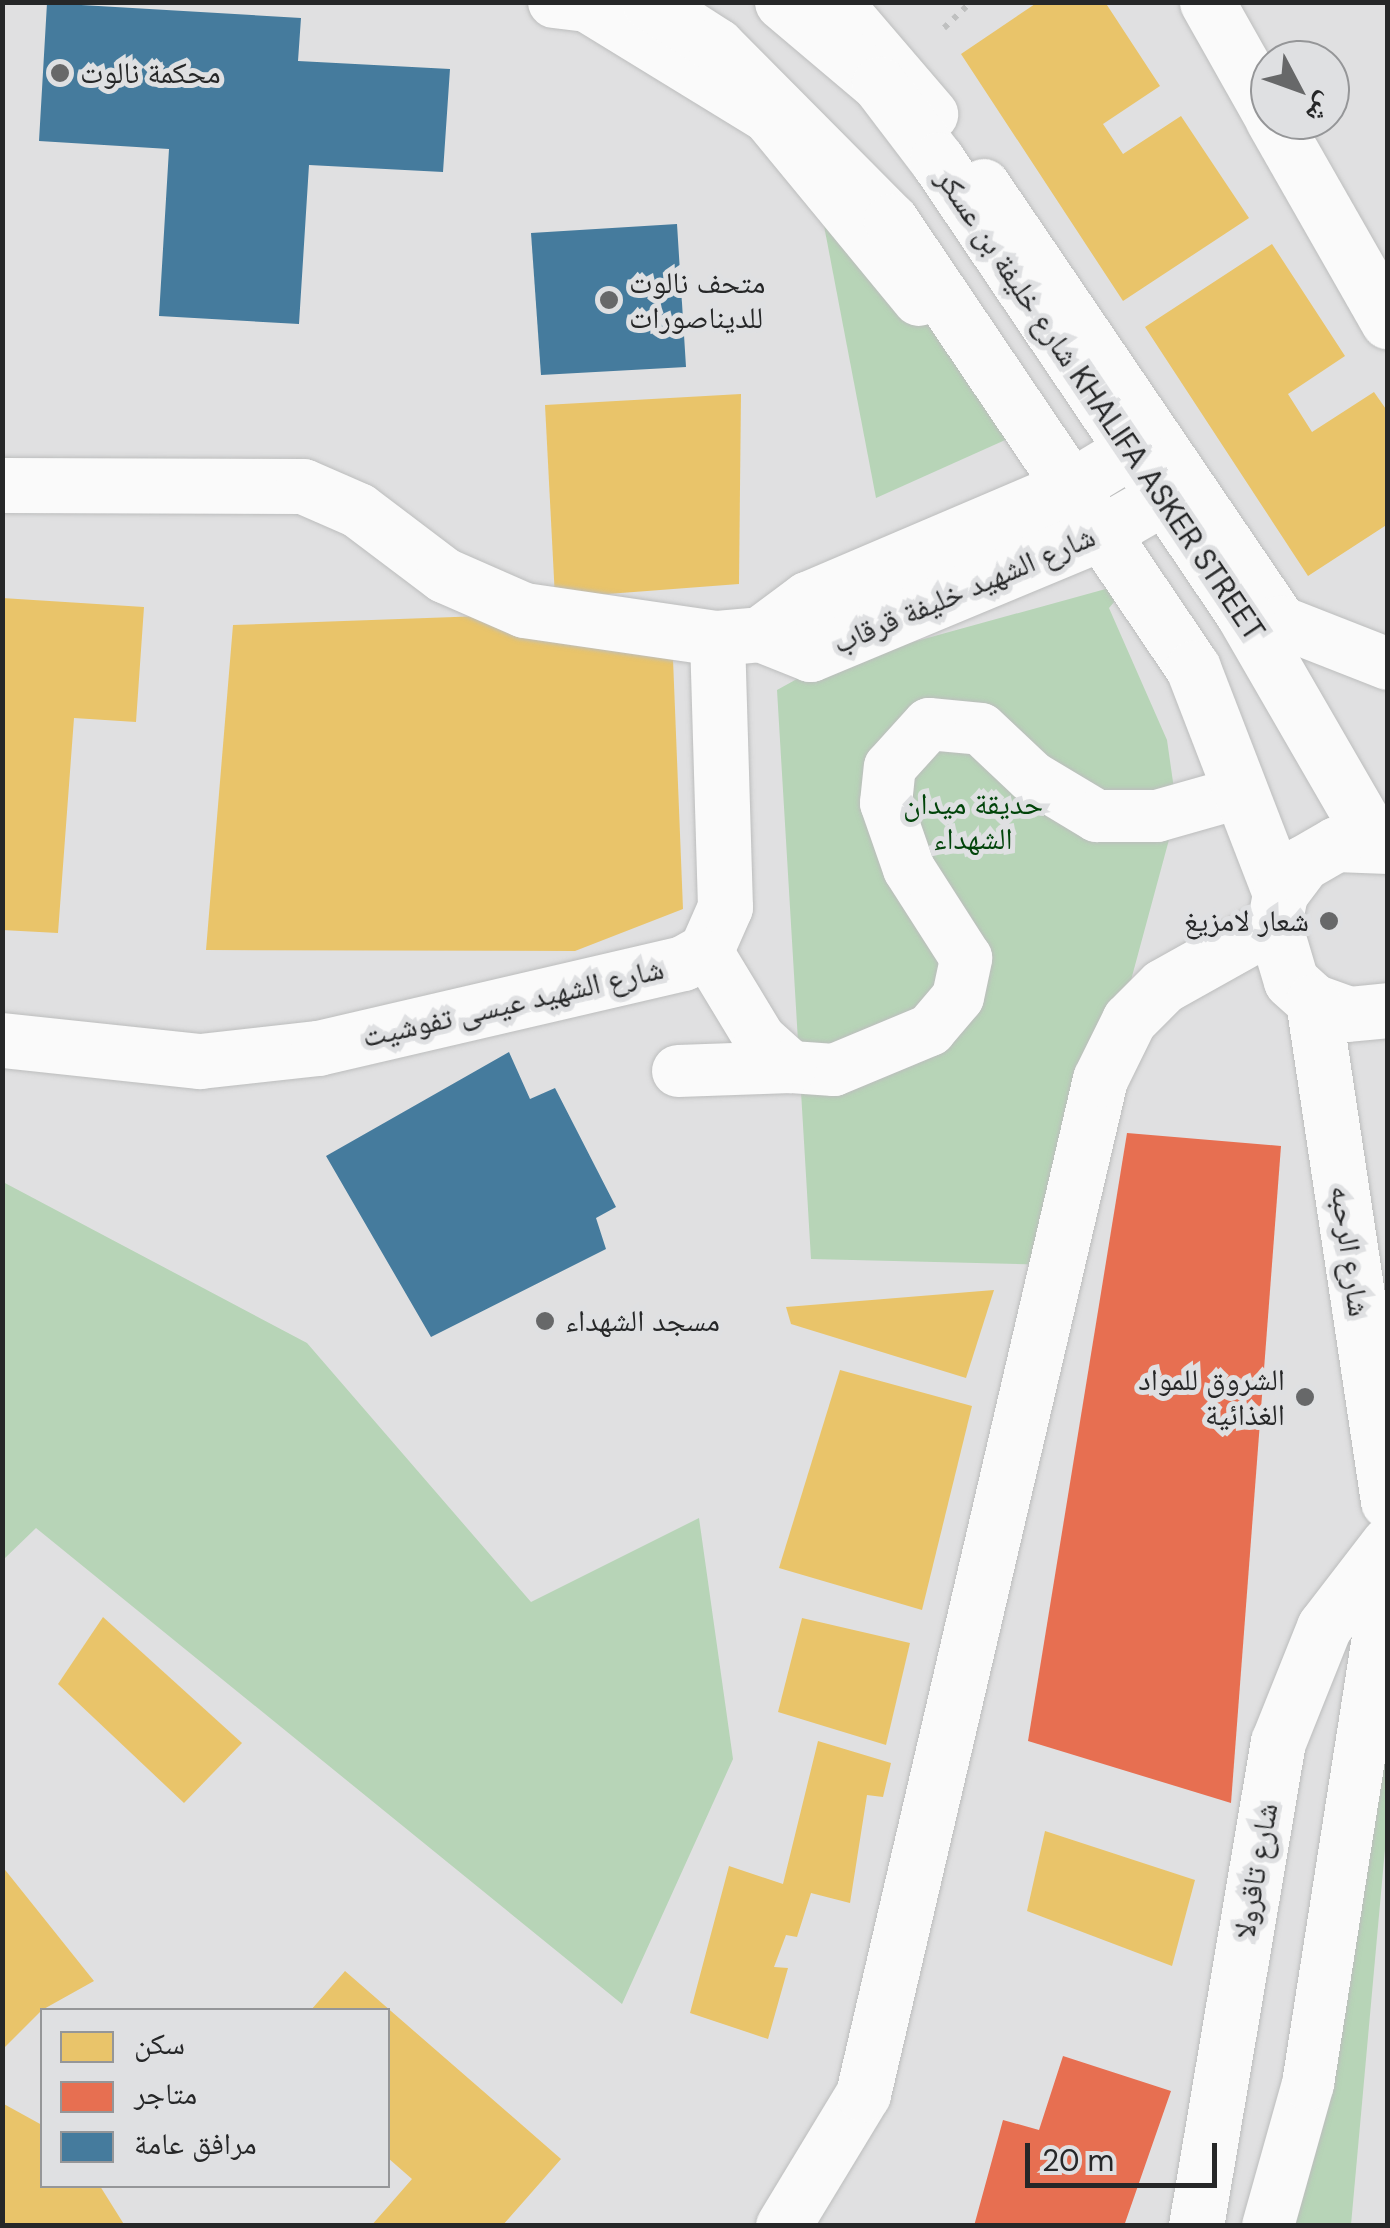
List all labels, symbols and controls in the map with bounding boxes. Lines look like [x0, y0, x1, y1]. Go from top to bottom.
north arrow [1250, 40, 1350, 140]
place label: محكمة نالوت [80, 55, 221, 91]
marker: محكمة نالوت [49, 62, 71, 84]
text: ش [1298, 85, 1345, 132]
street label: شارع خليفة بن عسكر KHALIFA ASKER STREET [928, 163, 1272, 647]
place label: متحف نالوت للديناصورات [629, 265, 765, 336]
marker: متحف نالوت للديناصورات [598, 289, 620, 311]
street label: شارع الشهيد خليفة قرقاب [828, 518, 1100, 662]
park label: حديقة ميدان الشهداء [903, 786, 1043, 856]
place label: شعار لامزيغ [1184, 903, 1309, 939]
marker: شعار لامزيغ [1318, 910, 1340, 932]
street label: شارع الشهيد عيسى تفوشيت [359, 951, 667, 1055]
street label: شارع الرحبه [1323, 1183, 1377, 1319]
place label: مسجد الشهداء [565, 1303, 720, 1339]
marker: مسجد الشهداء [534, 1310, 556, 1332]
place label: الشروق للمواد الغذائية [1138, 1362, 1285, 1432]
marker: الشروق للمواد الغذائية [1294, 1386, 1316, 1408]
street label: شارع تاقرولا [1226, 1800, 1286, 1942]
legend [40, 2008, 390, 2188]
text: سكن [134, 2024, 185, 2063]
text: متاجر [134, 2074, 197, 2113]
scale bar [1030, 2123, 1222, 2185]
text: مرافق عامة [134, 2124, 257, 2163]
text: 20 m [1042, 2141, 1114, 2180]

